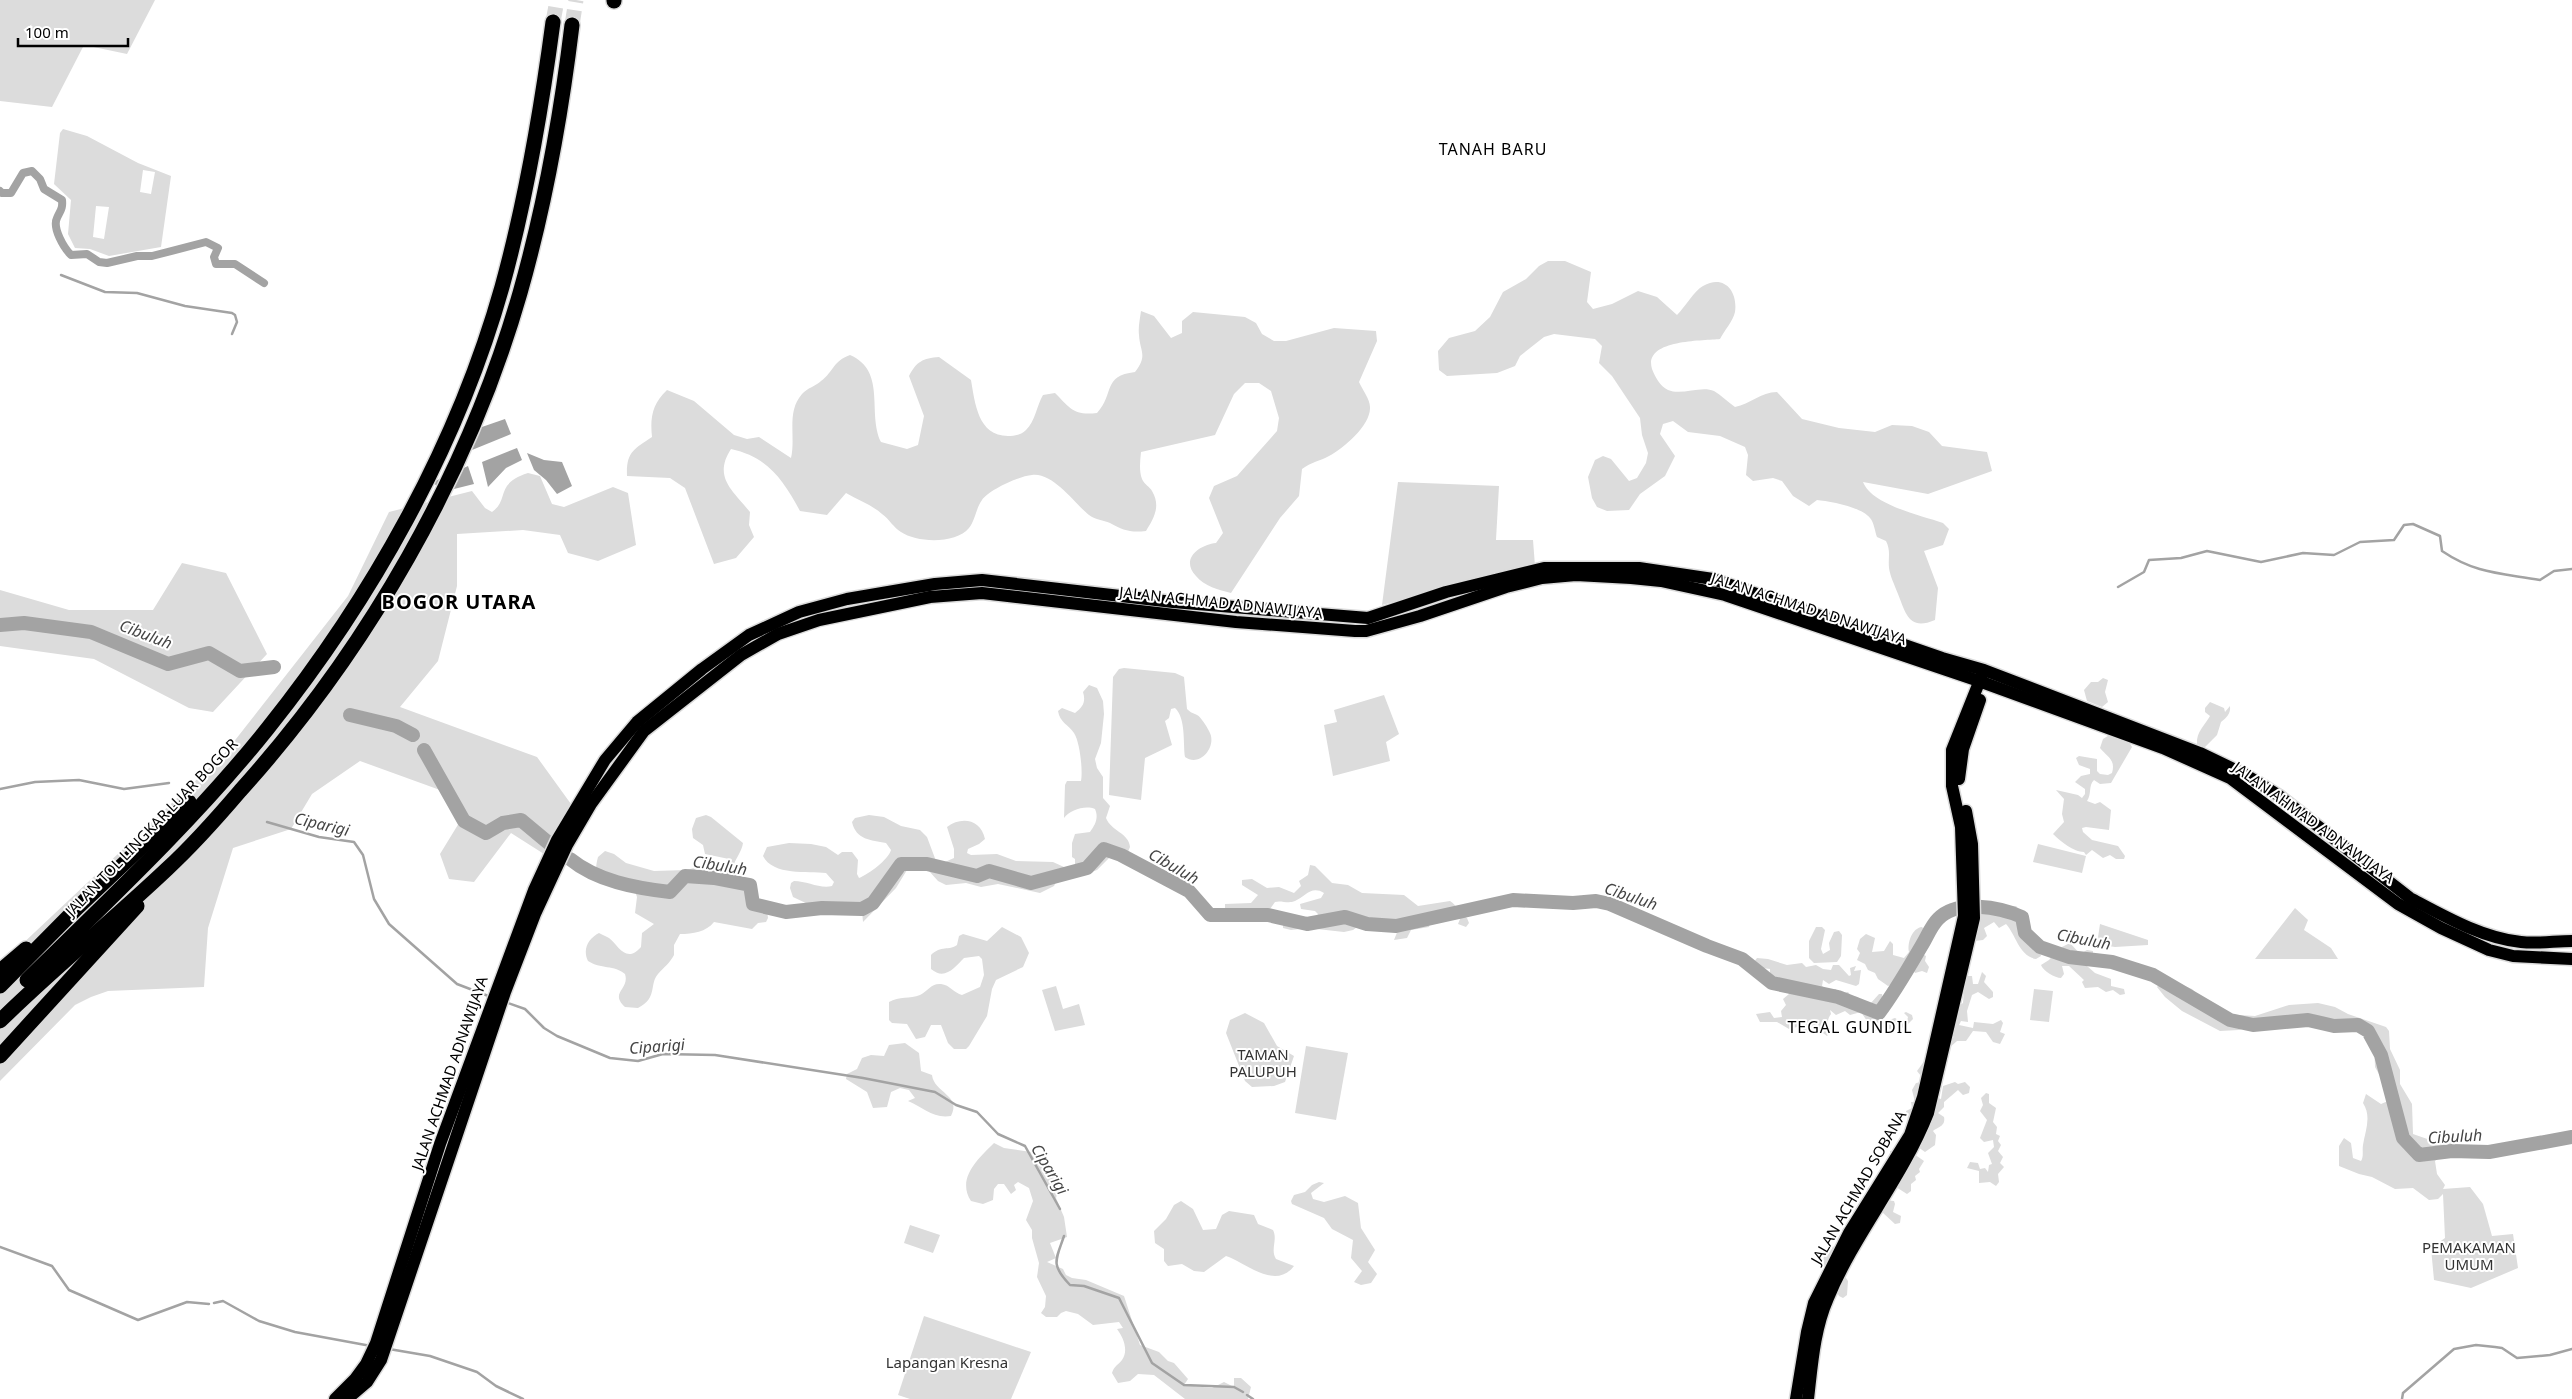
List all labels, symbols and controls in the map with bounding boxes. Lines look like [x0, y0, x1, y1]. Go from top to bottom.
scale bar [18, 15, 128, 47]
text: 100 m [25, 22, 69, 42]
district label: TANAH BARU [1439, 138, 1547, 160]
street label: JALAN ACHMAD ADNAWIJAYA [1707, 566, 1910, 649]
street label: JALAN ACHMAD ADNAWIJAYA [1116, 581, 1324, 623]
district label: BOGOR UTARA [382, 588, 536, 615]
water label: Cibuluh [117, 614, 175, 654]
street label: JALAN TOL LINGKAR LUAR BOGOR [59, 733, 242, 922]
street label: JALAN AHMAD ADNAWIJAYA [2228, 755, 2399, 888]
water label: Ciparigi [292, 807, 352, 841]
water label: Cibuluh [1145, 843, 1203, 889]
water label: Cibuluh [691, 850, 749, 880]
water label: Cibuluh [1602, 877, 1660, 915]
water label: Cibuluh [2055, 923, 2113, 955]
street label: JALAN ACHMAD ADNAWIJAYA [406, 973, 492, 1175]
district label: TEGAL GUNDIL [1787, 1016, 1913, 1038]
water label: Ciparigi [628, 1033, 686, 1059]
park label: TAMAN PALUPUH [1229, 1044, 1297, 1081]
street label: JALAN ACHMAD SOBANA [1805, 1106, 1911, 1269]
water label: Cibuluh [2427, 1124, 2483, 1148]
water label: Ciparigi [1026, 1139, 1074, 1199]
park label: PEMAKAMAN UMUM [2422, 1237, 2516, 1274]
park label: Lapangan Kresna [886, 1352, 1008, 1372]

